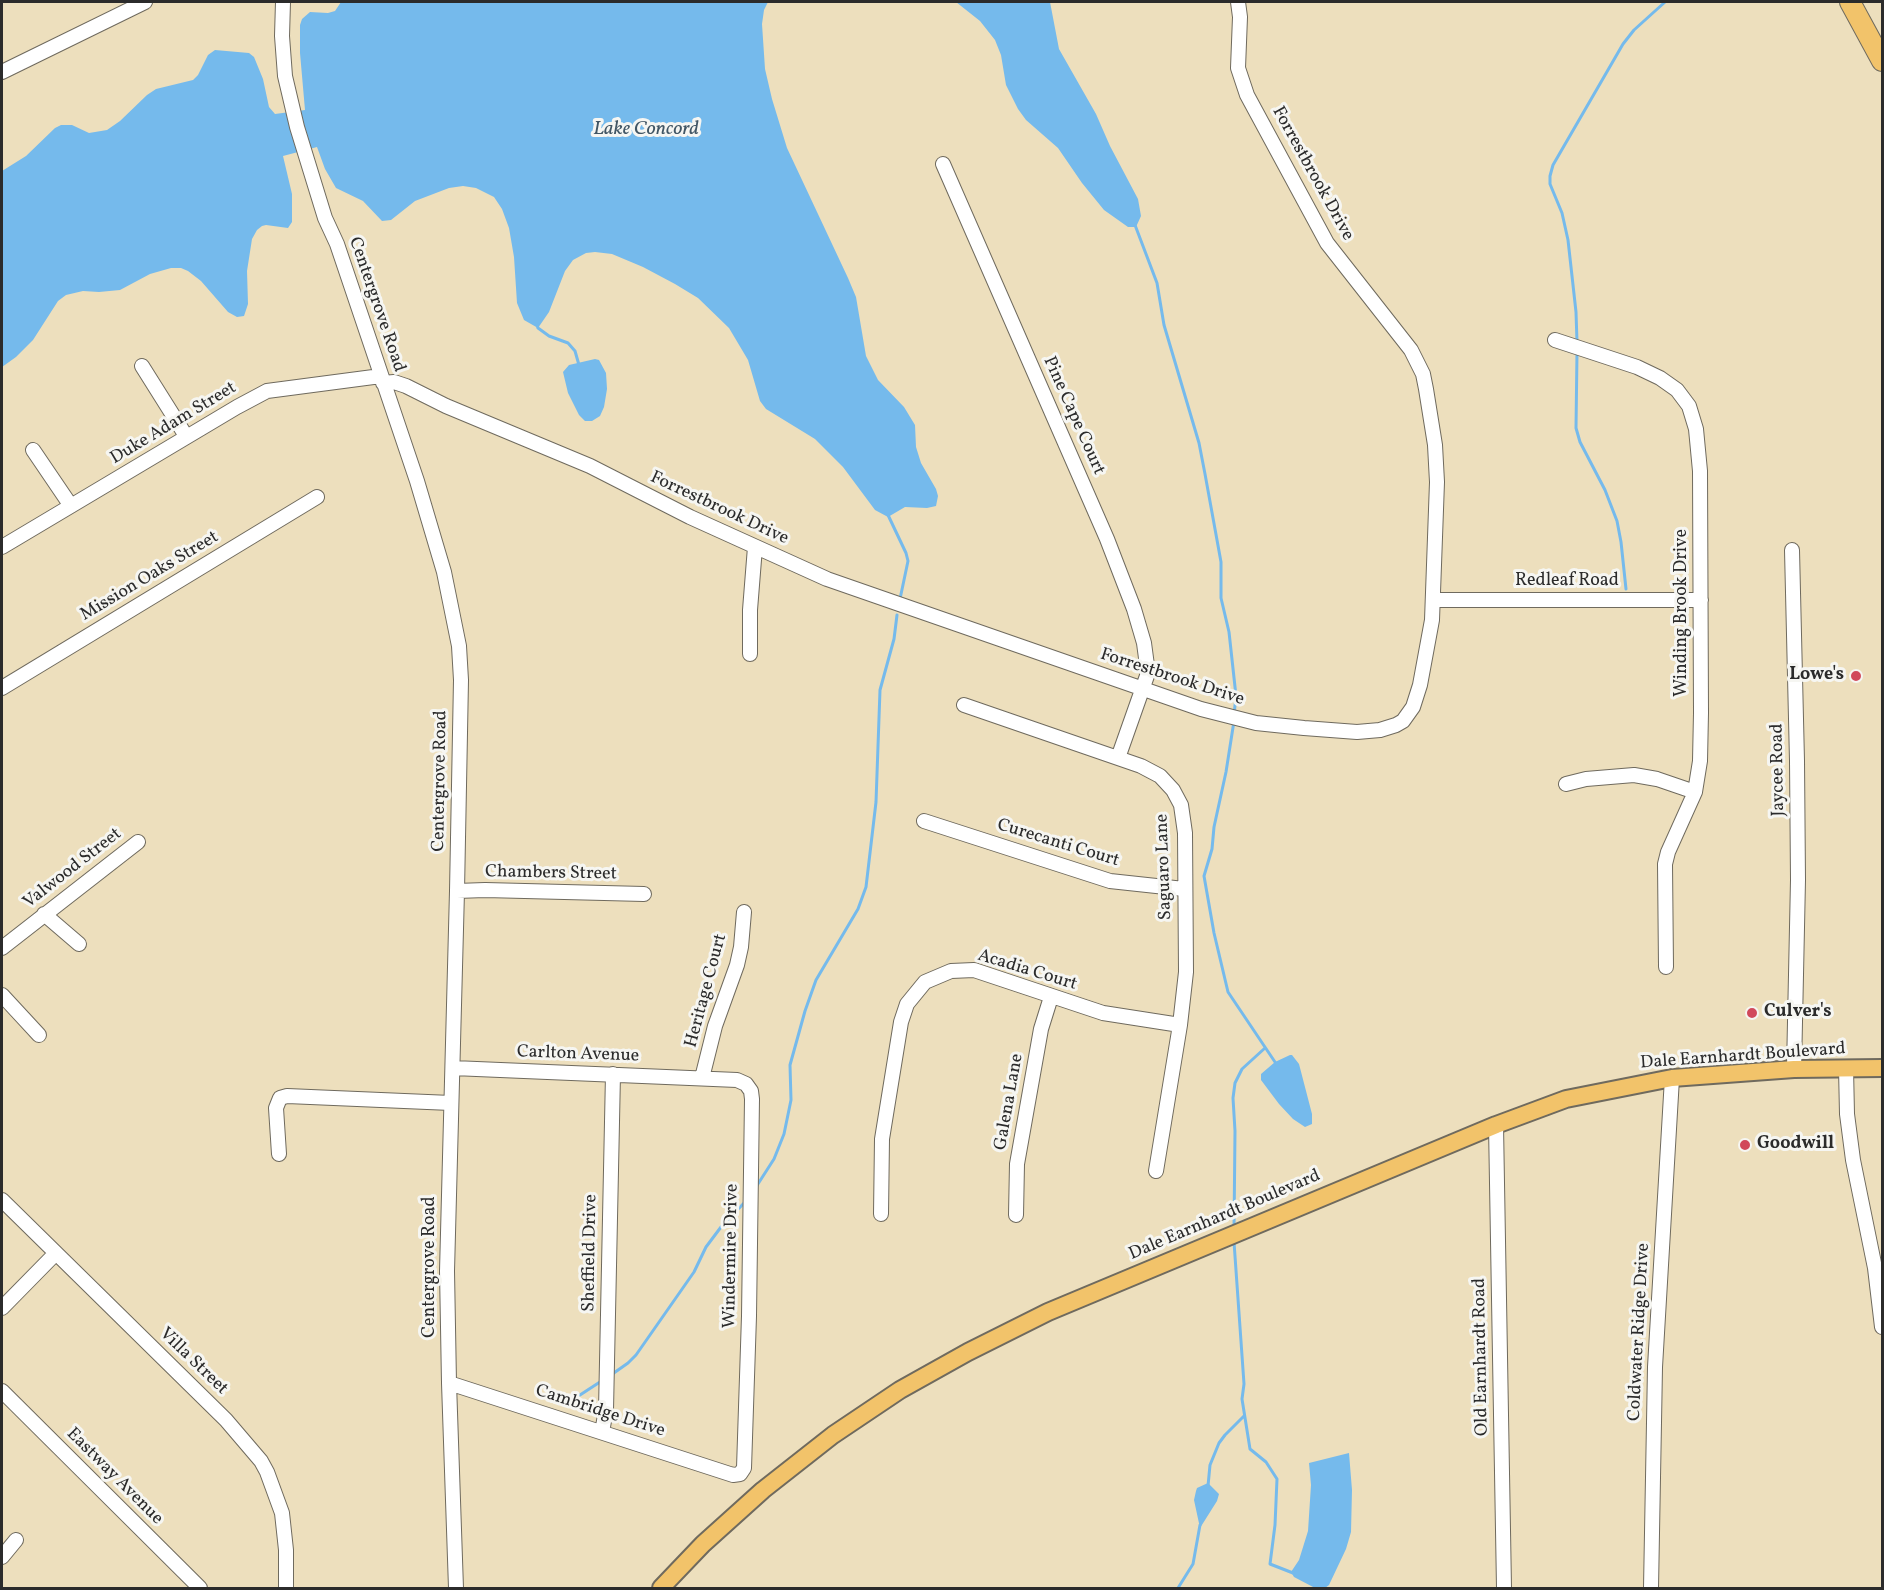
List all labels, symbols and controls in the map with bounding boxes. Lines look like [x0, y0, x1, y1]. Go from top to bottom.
street label: Forrestbrook Drive [1266, 103, 1358, 245]
water label: Lake Concord [593, 118, 699, 142]
street label: Centergrove Road [343, 235, 409, 375]
street label: Pine Cape Court [1037, 353, 1109, 479]
street label: Duke Adam Street [107, 378, 241, 470]
street label: Forrestbrook Drive [646, 467, 792, 551]
street label: Mission Oaks Street [77, 527, 223, 627]
street label: Winding Brook Drive [1672, 529, 1694, 697]
street label: Redleaf Road [1515, 571, 1619, 593]
street label: Forrestbrook Drive [1097, 645, 1247, 711]
place label: Lowe's [1789, 665, 1844, 687]
marker: Lowe's [1849, 669, 1863, 683]
street label: Centergrove Road [429, 710, 453, 852]
street label: Jaycee Road [1767, 723, 1791, 817]
street label: Saguaro Lane [1152, 814, 1178, 920]
street label: Curecanti Court [994, 815, 1122, 873]
street label: Valwood Street [20, 824, 126, 914]
street label: Chambers Street [485, 862, 617, 886]
street label: Heritage Court [681, 932, 733, 1050]
street label: Acadia Court [975, 946, 1079, 996]
place label: Culver's [1764, 1002, 1832, 1024]
marker: Culver's [1745, 1006, 1759, 1020]
street label: Dale Earnhardt Boulevard [1640, 1039, 1846, 1075]
street label: Carlton Avenue [516, 1042, 640, 1068]
street label: Galena Lane [991, 1052, 1029, 1152]
place label: Goodwill [1757, 1134, 1834, 1156]
marker: Goodwill [1738, 1138, 1752, 1152]
street label: Dale Earnhardt Boulevard [1126, 1166, 1324, 1266]
street label: Windermire Drive [720, 1183, 744, 1329]
street label: Sheffield Drive [579, 1194, 603, 1312]
street label: Centergrove Road [420, 1196, 442, 1338]
street label: Coldwater Ridge Drive [1625, 1242, 1655, 1422]
street label: Old Earnhardt Road [1470, 1278, 1494, 1436]
street label: Villa Street [154, 1324, 232, 1400]
street label: Cambridge Drive [533, 1381, 667, 1443]
street label: Eastway Avenue [61, 1424, 167, 1530]

